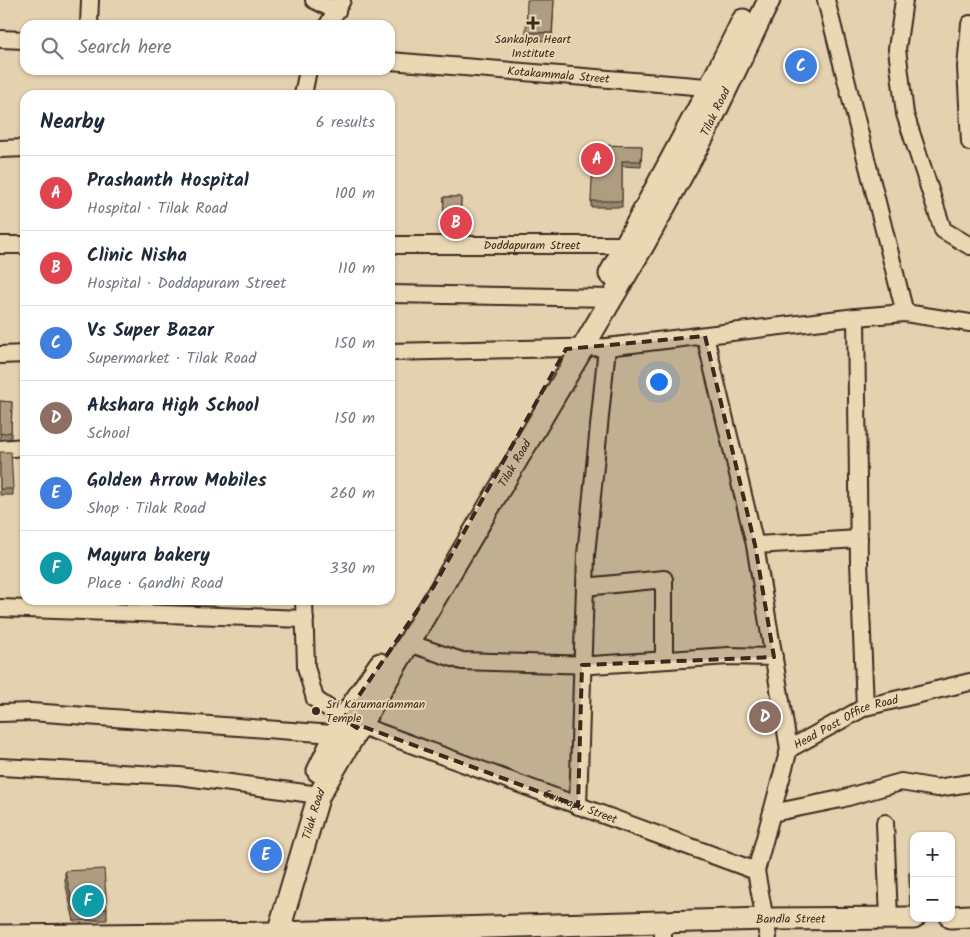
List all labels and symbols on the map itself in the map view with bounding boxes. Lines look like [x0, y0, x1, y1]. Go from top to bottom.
marker: Sankalpa Heart Institute [526, 16, 540, 30]
place label: Sankalpa Heart Institute [495, 30, 572, 63]
pin: C [785, 47, 817, 85]
street label: Kotakammala Street [506, 62, 611, 89]
street label: Tilak Road [696, 83, 736, 140]
pin: A [581, 140, 613, 178]
pin: B [440, 204, 472, 242]
street label: Doddapuram Street [484, 236, 581, 255]
your location [646, 369, 672, 395]
street label: Tilak Road [494, 435, 537, 491]
street label: Head Post Office Road [790, 690, 901, 755]
place label: Sri Karumariamman Temple [326, 695, 425, 728]
pin: D [749, 698, 781, 736]
marker: Sri Karumariamman Temple [310, 705, 322, 717]
street label: Tilak Road [297, 784, 331, 842]
street label: Sunnapu Street [541, 785, 620, 829]
pin: E [250, 836, 282, 874]
pin: F [72, 882, 104, 920]
street label: Bandla Street [756, 910, 826, 929]

